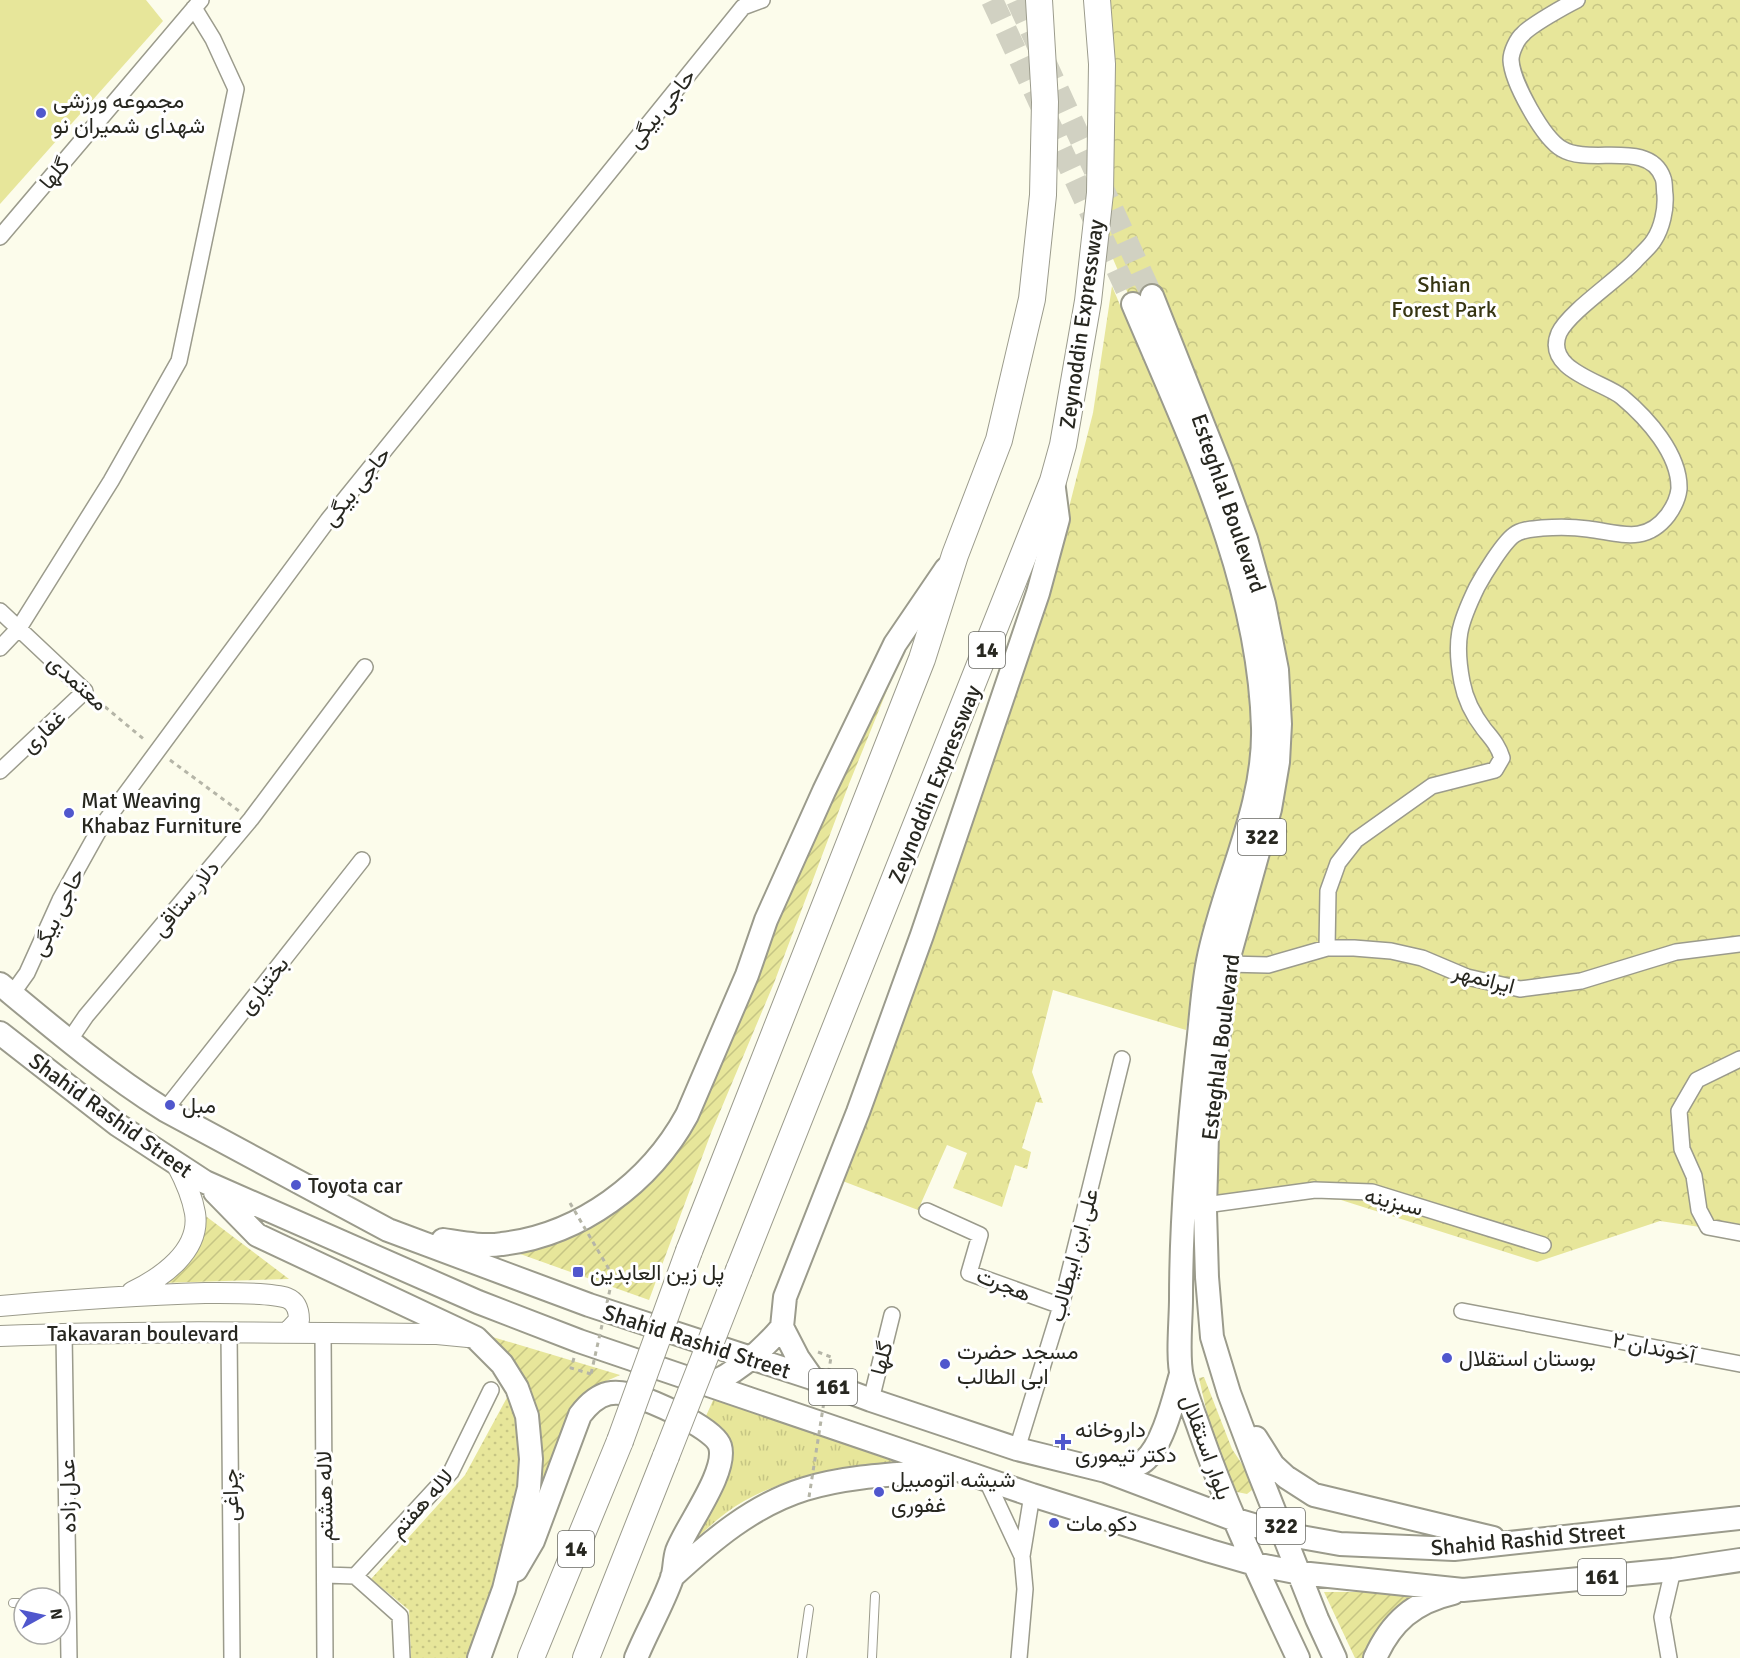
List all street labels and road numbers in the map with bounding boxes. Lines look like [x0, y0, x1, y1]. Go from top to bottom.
street label: حاجی بیگی [621, 63, 702, 153]
street label: گلها [33, 152, 76, 195]
street label: Zeynoddin Expressway [1053, 217, 1110, 431]
street label: Esteghlal Boulevard [1185, 410, 1272, 596]
street label: حاجی بیگی [316, 441, 397, 531]
road number: 14 [969, 632, 1005, 668]
street label: معتمدی [42, 648, 113, 717]
street label: Zeynoddin Expressway [882, 681, 987, 887]
street label: غفاری [15, 704, 71, 759]
road number: 322 [1238, 819, 1286, 855]
street label: دلار ستاقی [146, 855, 225, 942]
street label: حاجی بیگی [25, 864, 90, 961]
street label: بختیاری [232, 951, 294, 1020]
street label: Esteghlal Boulevard [1196, 952, 1245, 1142]
street label: ایرانمهر [1449, 957, 1518, 1000]
street label: Shahid Rashid Street [24, 1047, 198, 1184]
street label: سبزینه [1362, 1181, 1426, 1222]
street label: علی ابن ابیطالب [1043, 1186, 1104, 1325]
street label: هجرت [973, 1261, 1035, 1308]
street label: Shahid Rashid Street [600, 1298, 794, 1385]
street label: Takavaran boulevard [47, 1320, 239, 1347]
street label: آخوندان ۲ [1610, 1326, 1700, 1369]
street label: گلها [864, 1338, 899, 1378]
road number: 161 [809, 1369, 857, 1405]
street label: بلوار استقلال [1175, 1391, 1238, 1503]
street label: لاله هشتم [310, 1450, 340, 1542]
street label: عدل زاده [53, 1459, 82, 1533]
street label: لاله هفتم [384, 1463, 460, 1544]
street label: چراغی [217, 1468, 245, 1522]
road number: 322 [1257, 1508, 1305, 1544]
street label: Shahid Rashid Street [1430, 1518, 1627, 1561]
road number: 14 [558, 1531, 594, 1567]
road number: 161 [1578, 1559, 1626, 1595]

